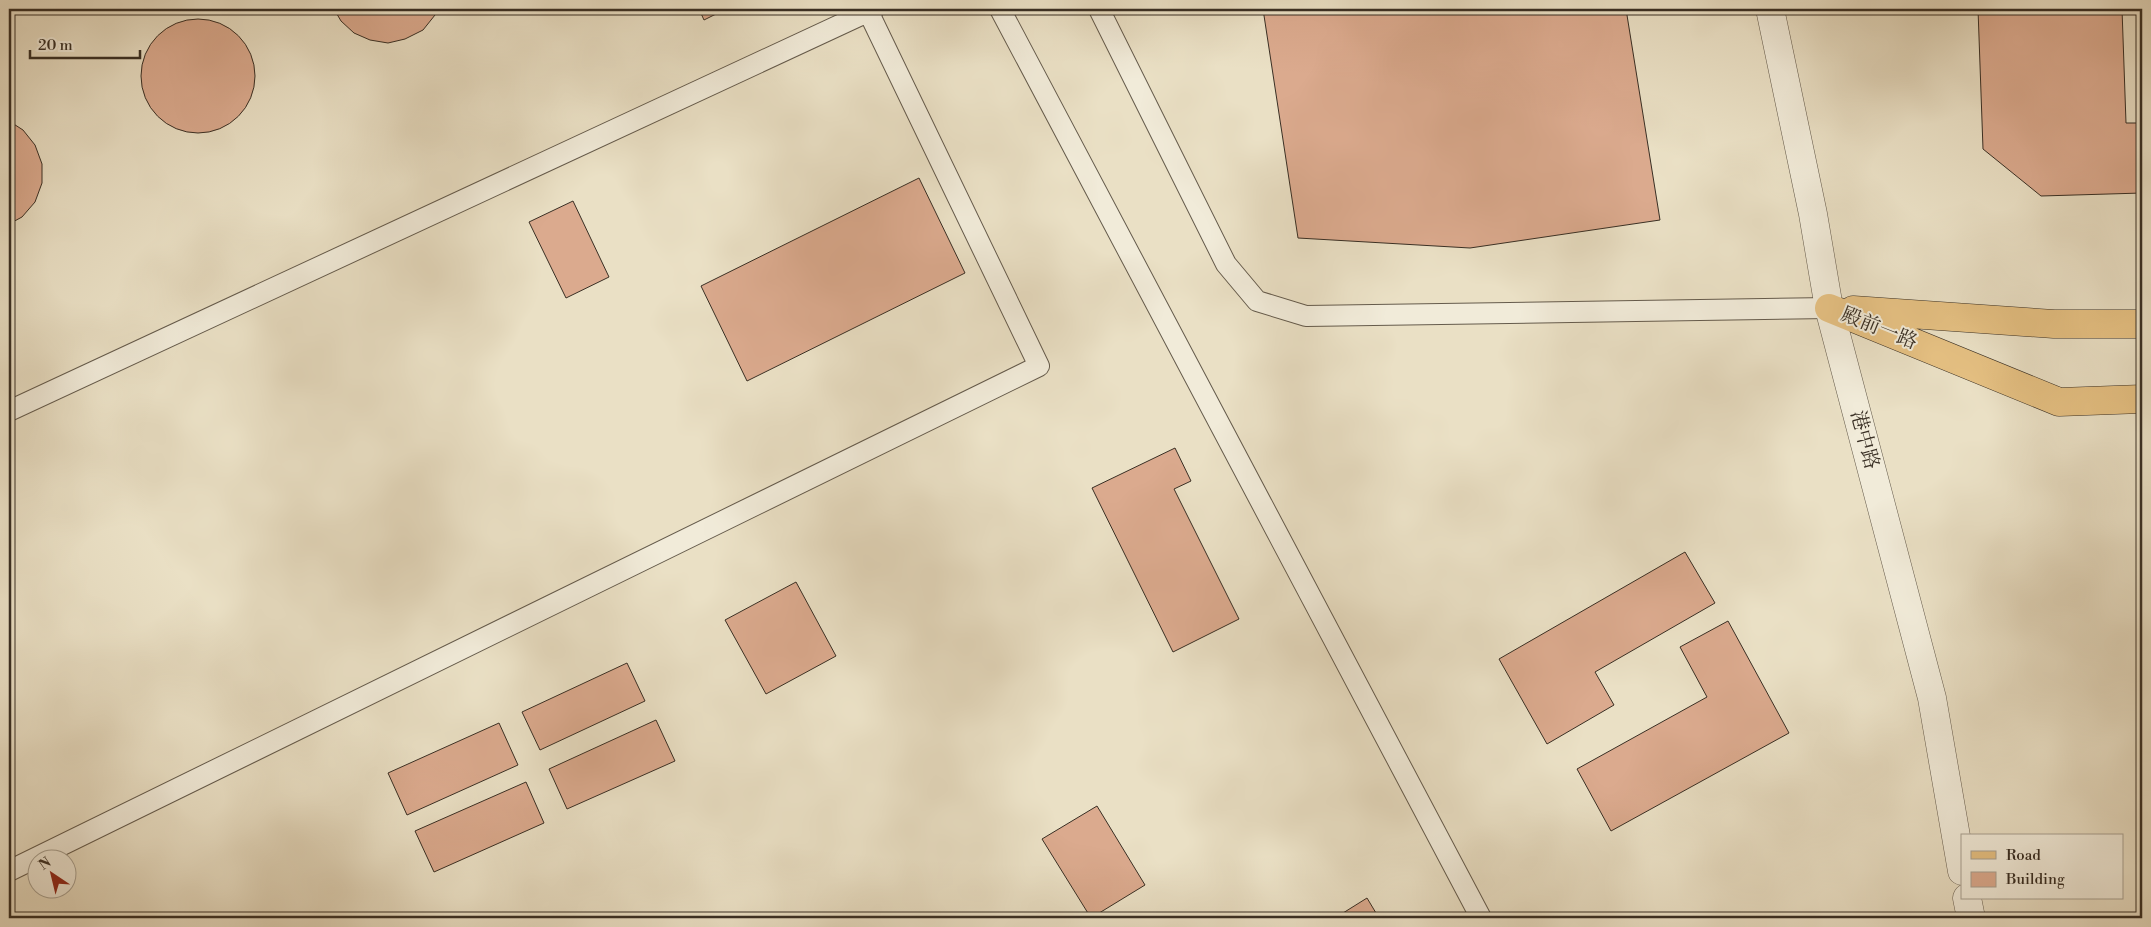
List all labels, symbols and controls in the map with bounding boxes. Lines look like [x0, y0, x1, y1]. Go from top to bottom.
scale bar [30, 28, 140, 60]
text: 20 m [38, 36, 73, 55]
street label: 殿前一路 [1837, 302, 1921, 356]
street label: 港中路 [1844, 408, 1884, 472]
legend [1961, 834, 2124, 900]
text: Road [2006, 846, 2041, 865]
north arrow [28, 850, 78, 900]
text: N [35, 854, 55, 875]
text: Building [2005, 870, 2065, 889]

